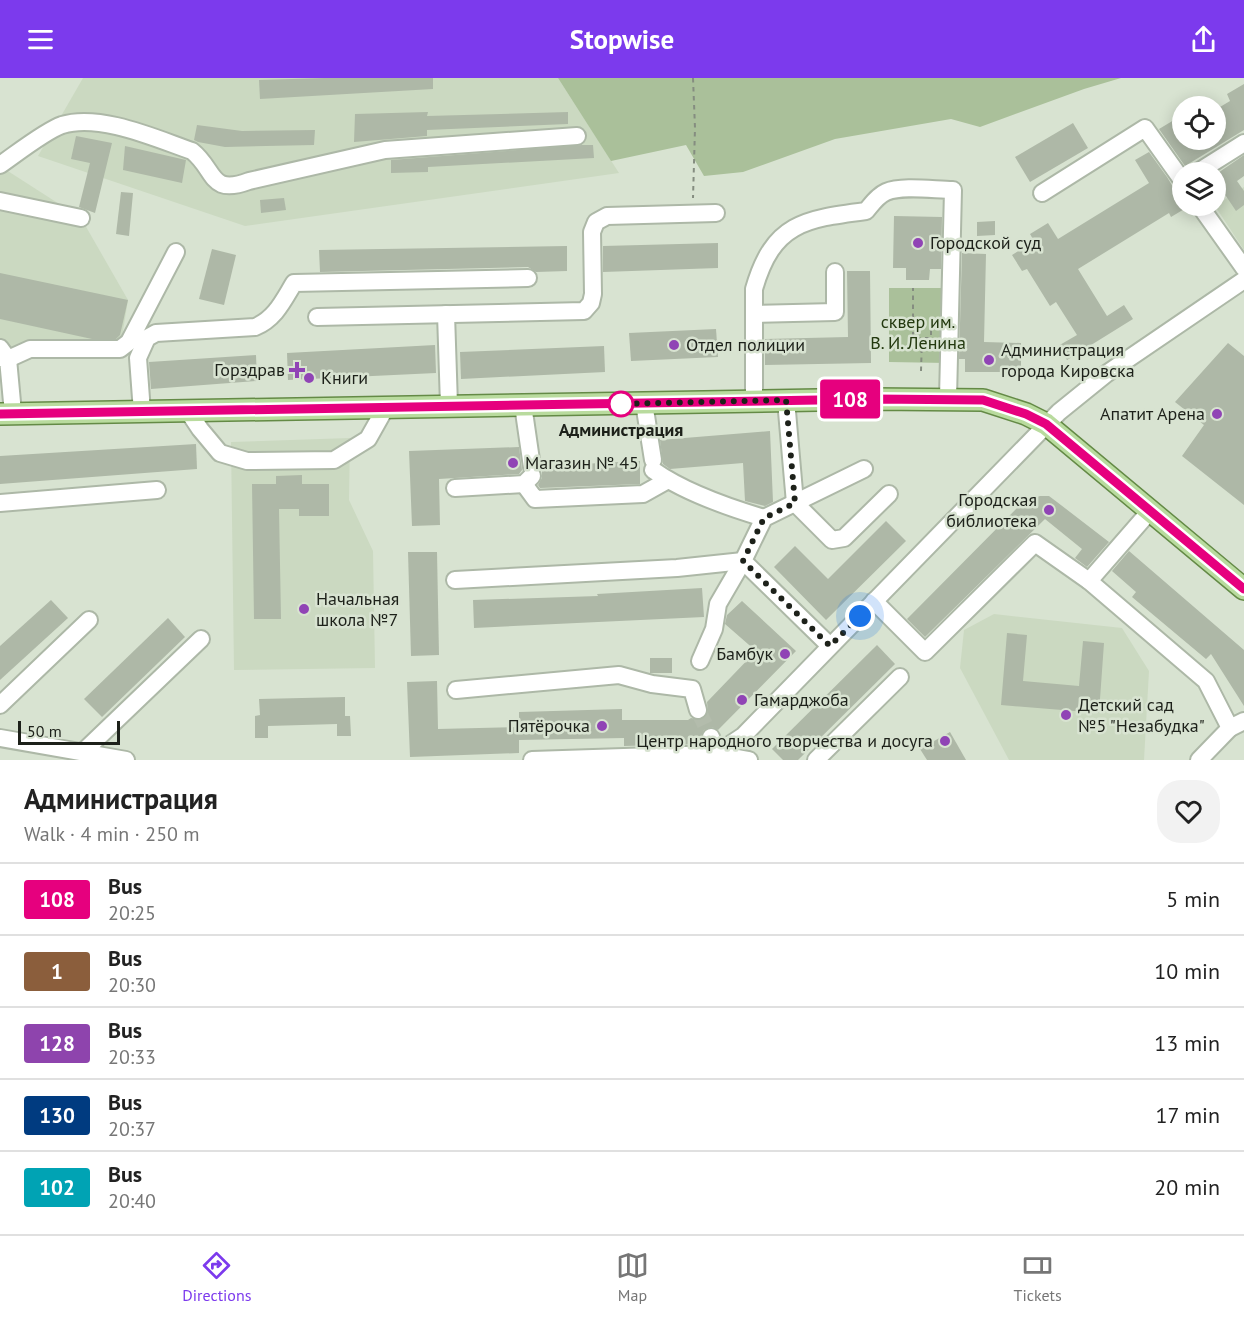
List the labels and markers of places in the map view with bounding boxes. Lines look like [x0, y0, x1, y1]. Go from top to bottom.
place label: Городской суд [930, 231, 1041, 254]
marker: Городской суд [911, 236, 925, 250]
place label: Отдел полиции [686, 333, 805, 356]
marker: Отдел полиции [667, 338, 681, 352]
place label: Администрация города Кировска [1001, 338, 1135, 382]
marker: Администрация города Кировска [982, 353, 996, 367]
place label: Горздрав [214, 358, 285, 381]
marker: Горздрав [290, 363, 304, 377]
place label: Книги [321, 366, 368, 389]
marker: Книги [302, 371, 316, 385]
marker: Администрация [608, 391, 634, 417]
place label: Апатит Арена [1100, 402, 1205, 425]
marker: Апатит Арена [1210, 407, 1224, 421]
place label: Администрация [559, 418, 683, 441]
place label: Магазин № 45 [525, 451, 639, 474]
marker: Магазин № 45 [506, 456, 520, 470]
place label: Городская библиотека [946, 488, 1037, 532]
marker: Городская библиотека [1042, 503, 1056, 517]
place label: Начальная школа №7 [316, 587, 399, 631]
marker: Начальная школа №7 [297, 602, 311, 616]
place label: Бамбук [716, 642, 773, 665]
marker: Бамбук [778, 647, 792, 661]
place label: Гамарджоба [754, 688, 849, 711]
marker: Гамарджоба [735, 693, 749, 707]
place label: Детский сад №5 "Незабудка" [1078, 693, 1205, 737]
marker: Детский сад №5 "Незабудка" [1059, 708, 1073, 722]
place label: Пятёрочка [508, 714, 590, 737]
marker: Пятёрочка [595, 719, 609, 733]
place label: Центр народного творчества и досуга [636, 729, 933, 752]
marker: Центр народного творчества и досуга [938, 734, 952, 748]

